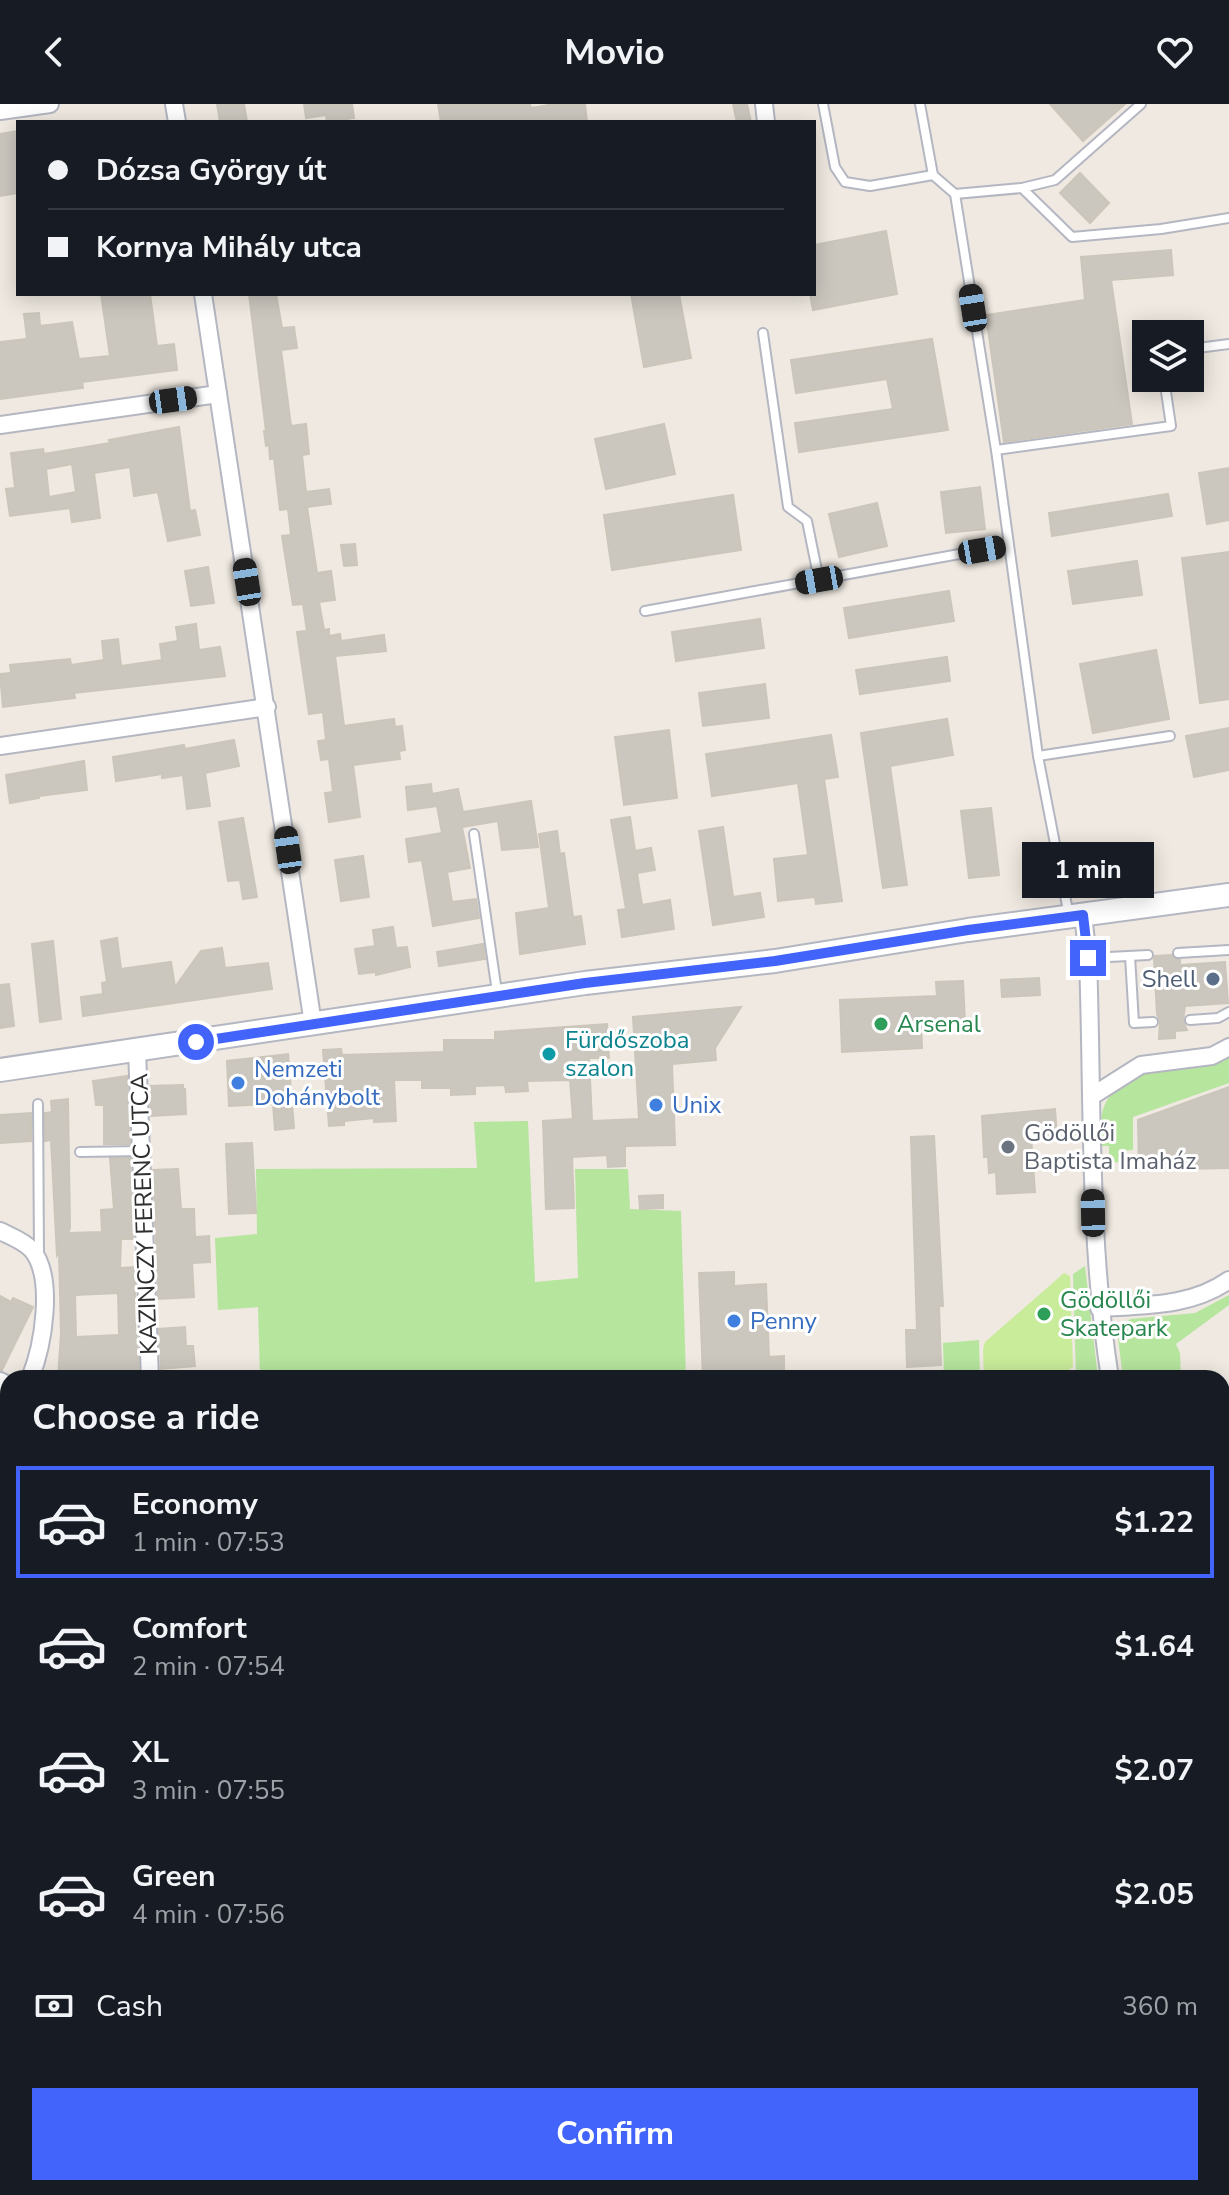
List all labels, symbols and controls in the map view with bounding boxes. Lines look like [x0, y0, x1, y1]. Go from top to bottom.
text: Movio [564, 28, 665, 77]
icon: back [32, 30, 76, 74]
icon: heart [1153, 30, 1197, 74]
text: Dózsa György út [96, 150, 326, 191]
text: Kornya Mihály utca [96, 227, 362, 268]
car [957, 282, 989, 334]
map controls [1132, 320, 1204, 392]
button: layers [1132, 320, 1204, 392]
car [148, 385, 198, 415]
car [956, 534, 1008, 566]
car [231, 556, 263, 608]
car [793, 564, 845, 596]
car [273, 825, 303, 875]
callout: 1 min [1022, 842, 1154, 898]
text: 1 min [1054, 852, 1122, 887]
route end [1070, 940, 1106, 976]
place label: Shell [1142, 963, 1197, 995]
marker: Shell [1204, 970, 1222, 988]
place label: Arsenal [897, 1008, 981, 1040]
marker: Arsenal [872, 1015, 890, 1033]
route start [178, 1024, 214, 1060]
place label: Fürdőszoba szalon [565, 1024, 689, 1084]
marker: Fürdőszoba szalon [540, 1045, 558, 1063]
place label: Nemzeti Dohánybolt [254, 1053, 381, 1113]
street label: KAZINCZY FERENC UTCA [123, 1072, 165, 1355]
marker: Nemzeti Dohánybolt [229, 1074, 247, 1092]
place label: Unix [672, 1089, 722, 1121]
marker: Unix [647, 1096, 665, 1114]
place label: Gödöllői Baptista Imaház [1024, 1117, 1196, 1177]
marker: Gödöllői Baptista Imaház [999, 1138, 1017, 1156]
car [1081, 1189, 1105, 1237]
place label: Gödöllői Skatepark [1060, 1284, 1169, 1344]
place label: Penny [750, 1305, 818, 1337]
marker: Gödöllői Skatepark [1035, 1305, 1053, 1323]
marker: Penny [725, 1312, 743, 1330]
text: Choose a ride [32, 1393, 260, 1442]
text: Economy [132, 1484, 258, 1525]
icon: car [36, 1486, 108, 1558]
text: $1.22 [1115, 1502, 1194, 1543]
text: 1 min · 07:53 [132, 1525, 285, 1560]
text: Comfort [132, 1608, 247, 1649]
icon: car [36, 1610, 108, 1682]
text: $1.64 [1115, 1626, 1194, 1667]
text: 2 min · 07:54 [132, 1649, 285, 1684]
text: XL [132, 1732, 169, 1773]
icon: car [36, 1734, 108, 1806]
text: $2.07 [1115, 1750, 1194, 1791]
text: 3 min · 07:55 [132, 1773, 285, 1808]
text: Green [132, 1856, 216, 1897]
icon: car [36, 1858, 108, 1930]
text: $2.05 [1115, 1874, 1194, 1915]
text: 4 min · 07:56 [132, 1897, 285, 1932]
icon: cash [32, 1984, 76, 2028]
text: Cash [96, 1986, 163, 2027]
text: 360 m [1122, 1989, 1198, 2024]
button: Confirm [32, 2088, 1198, 2180]

